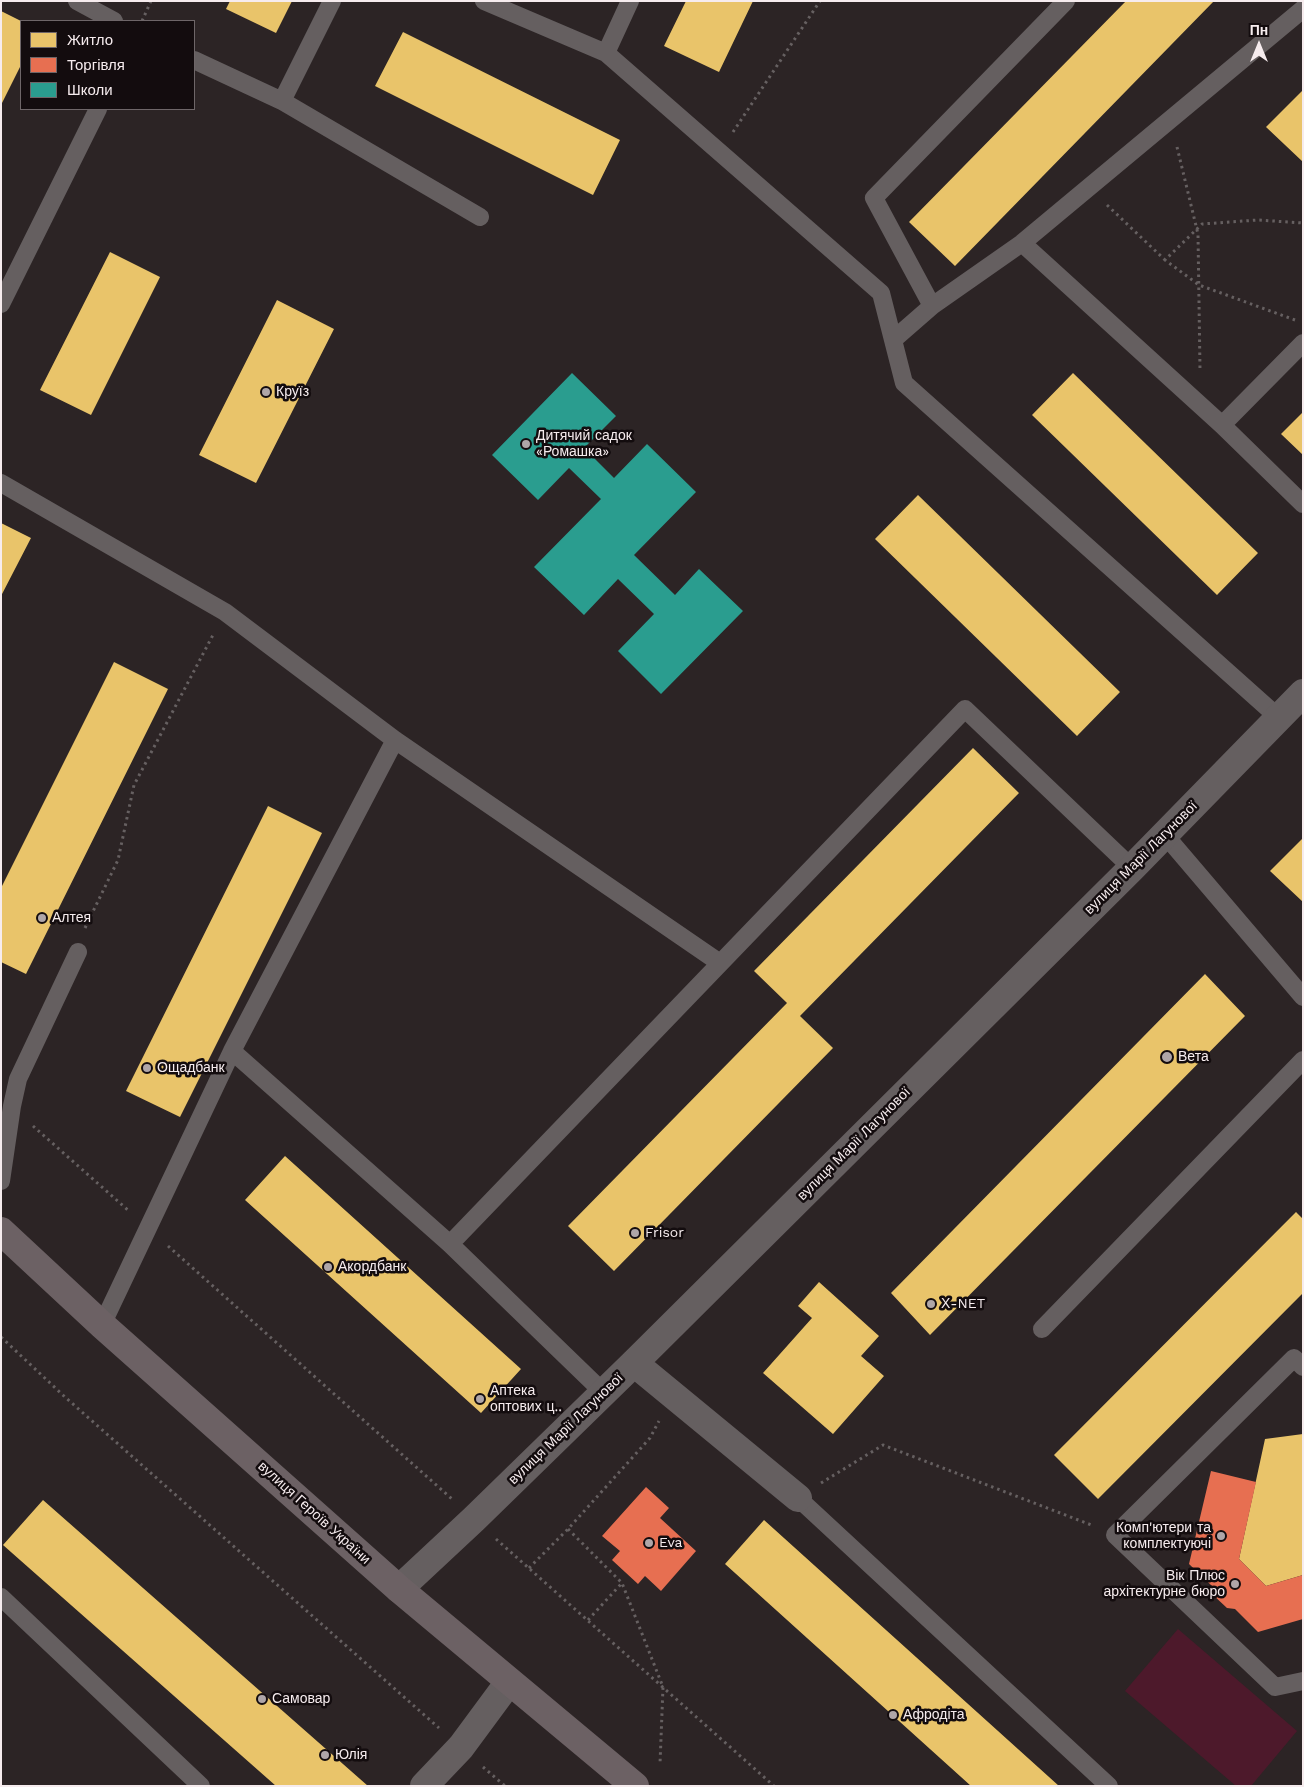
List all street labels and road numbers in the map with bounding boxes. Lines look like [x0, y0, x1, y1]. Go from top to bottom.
street label: вулиця Марії Лагунової [1081, 798, 1201, 918]
street label: вулиця Марії Лагунової [794, 1084, 914, 1204]
street label: вулиця Марії Лагунової [505, 1370, 627, 1488]
street label: вулиця Героїв України [254, 1458, 374, 1568]

